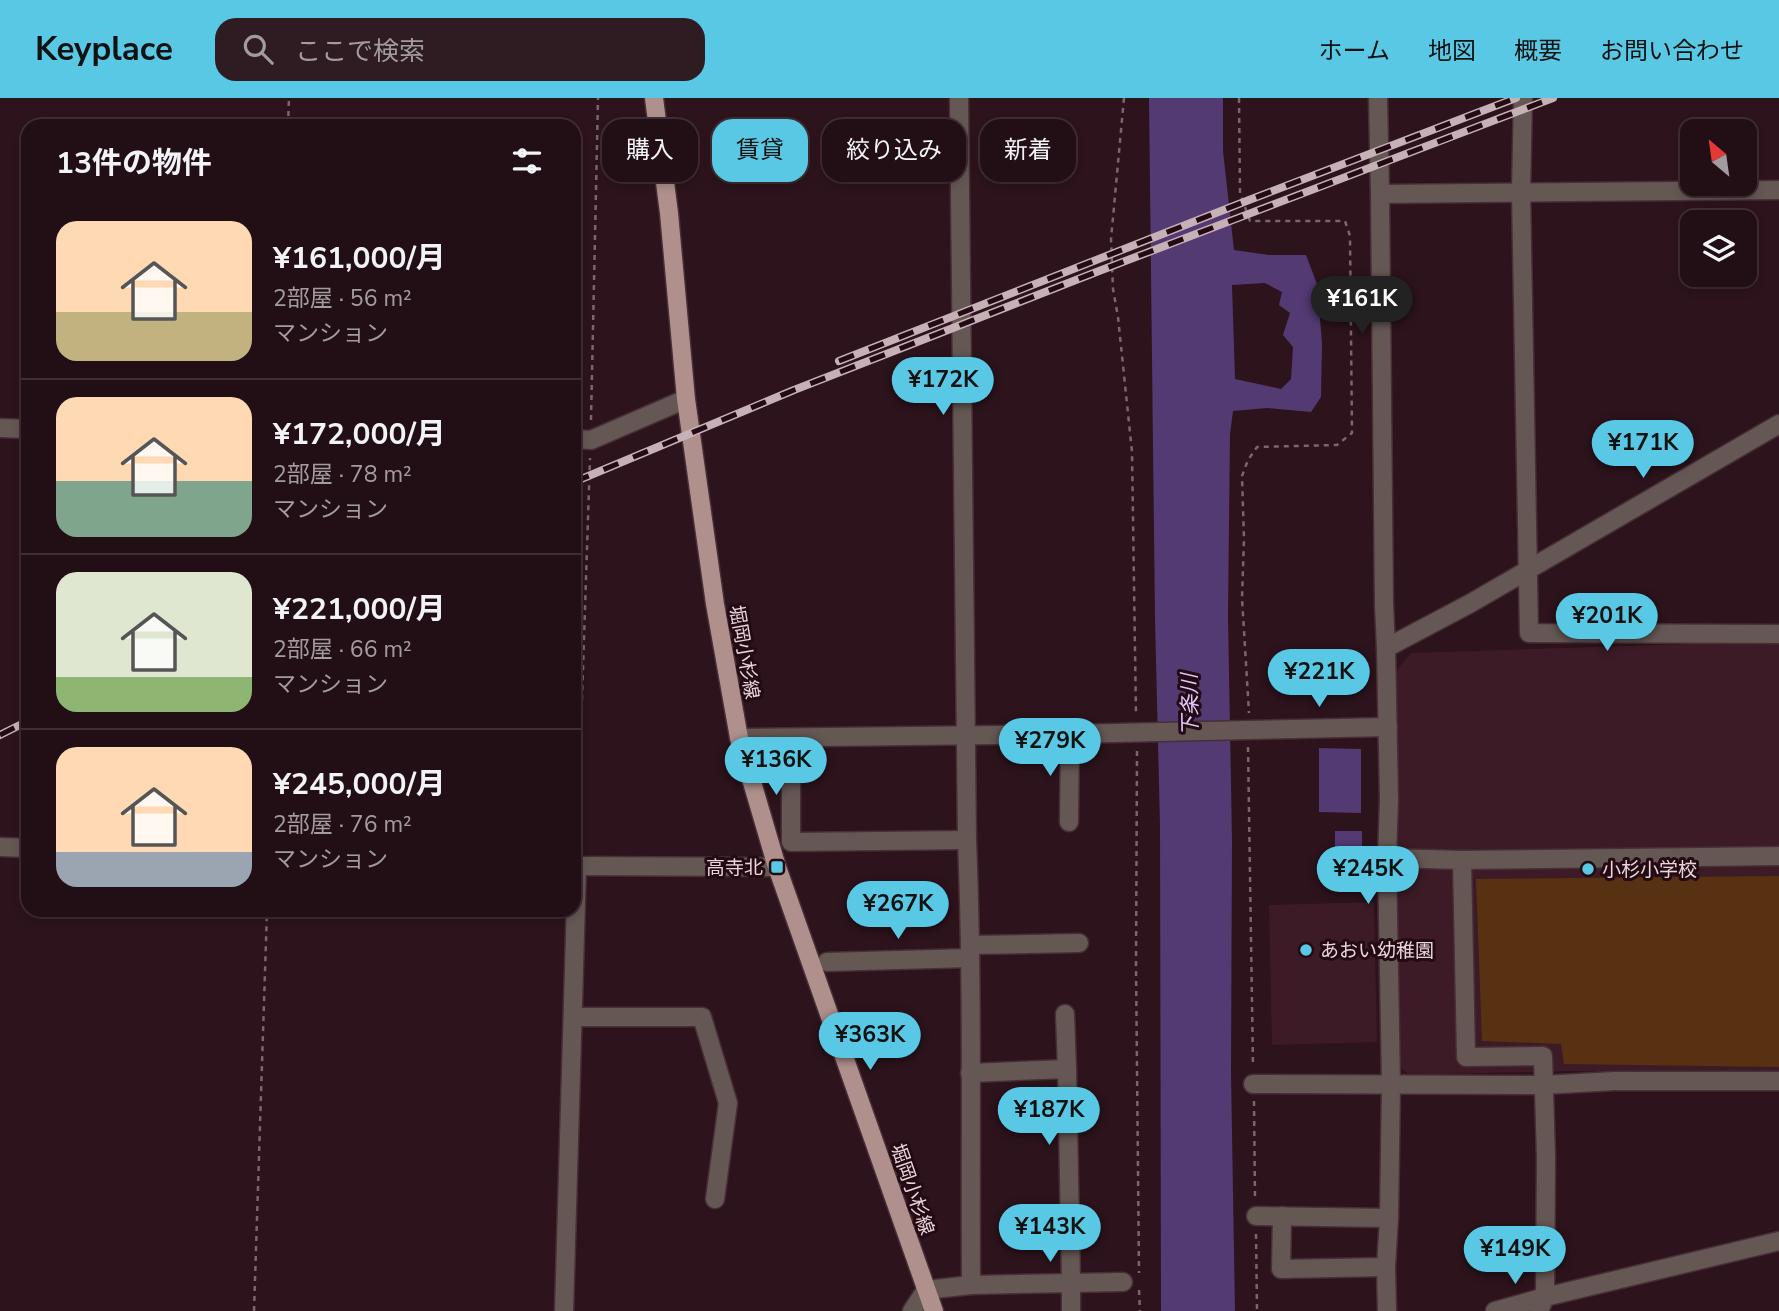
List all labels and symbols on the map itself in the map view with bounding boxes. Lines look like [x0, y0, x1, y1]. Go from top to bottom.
north arrow [1680, 119, 1757, 196]
pin: ¥161K [1313, 276, 1411, 336]
pin: ¥172K [894, 358, 992, 417]
pin: ¥171K [1594, 420, 1692, 480]
pin: ¥201K [1558, 594, 1656, 653]
street label: 堀岡小杉線 [723, 603, 765, 701]
pin: ¥221K [1270, 650, 1368, 709]
water label: 下条川 [1175, 671, 1205, 737]
pin: ¥279K [1001, 718, 1099, 778]
pin: ¥136K [727, 738, 825, 797]
pin: ¥245K [1319, 846, 1417, 906]
place label: 高寺北 [706, 855, 763, 881]
place label: 小杉小学校 [1602, 857, 1697, 883]
marker: 高寺北 [769, 859, 785, 875]
marker: 小杉小学校 [1580, 861, 1596, 877]
pin: ¥267K [849, 882, 947, 941]
place label: あおい幼稚園 [1320, 938, 1434, 964]
marker: あおい幼稚園 [1298, 942, 1314, 958]
pin: ¥363K [821, 1012, 919, 1072]
pin: ¥187K [1000, 1088, 1098, 1147]
street label: 堀岡小杉線 [884, 1140, 940, 1238]
pin: ¥143K [1001, 1204, 1099, 1264]
pin: ¥149K [1466, 1226, 1564, 1286]

